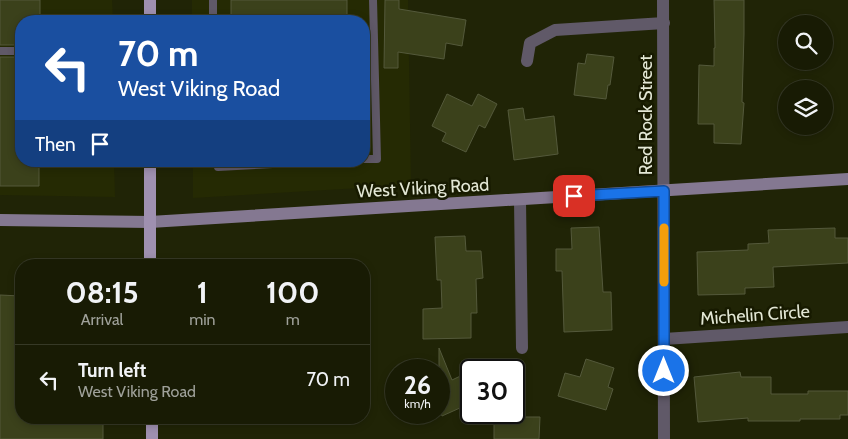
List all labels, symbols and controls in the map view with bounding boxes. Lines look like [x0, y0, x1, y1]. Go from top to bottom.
map controls [778, 15, 833, 135]
button: search [778, 15, 833, 70]
text: 70 m [118, 32, 199, 75]
icon: left [35, 35, 100, 100]
street label: Red Rock Street [635, 55, 657, 175]
text: West Viking Road [118, 75, 280, 102]
button: layers [778, 80, 833, 135]
icon: arrive [86, 130, 114, 158]
text: Then [35, 133, 76, 156]
street label: West Viking Road [356, 174, 490, 202]
pin [553, 175, 595, 217]
icon: arrive [560, 182, 588, 210]
text: 08:15 [66, 274, 139, 311]
text: 1 [197, 274, 208, 311]
text: 100 [266, 274, 319, 311]
street label: Michelin Circle [699, 300, 811, 330]
text: Arrival [81, 310, 123, 329]
text: min [189, 310, 216, 329]
text: m [286, 310, 300, 329]
position arrow [637, 344, 689, 396]
text: Turn left [78, 359, 146, 382]
speed limit sign: 30 [460, 359, 525, 424]
icon: left [35, 366, 63, 394]
text: 70 m [306, 368, 350, 391]
text: 26 [404, 370, 431, 400]
text: West Viking Road [78, 382, 196, 401]
text: km/h [404, 396, 431, 411]

